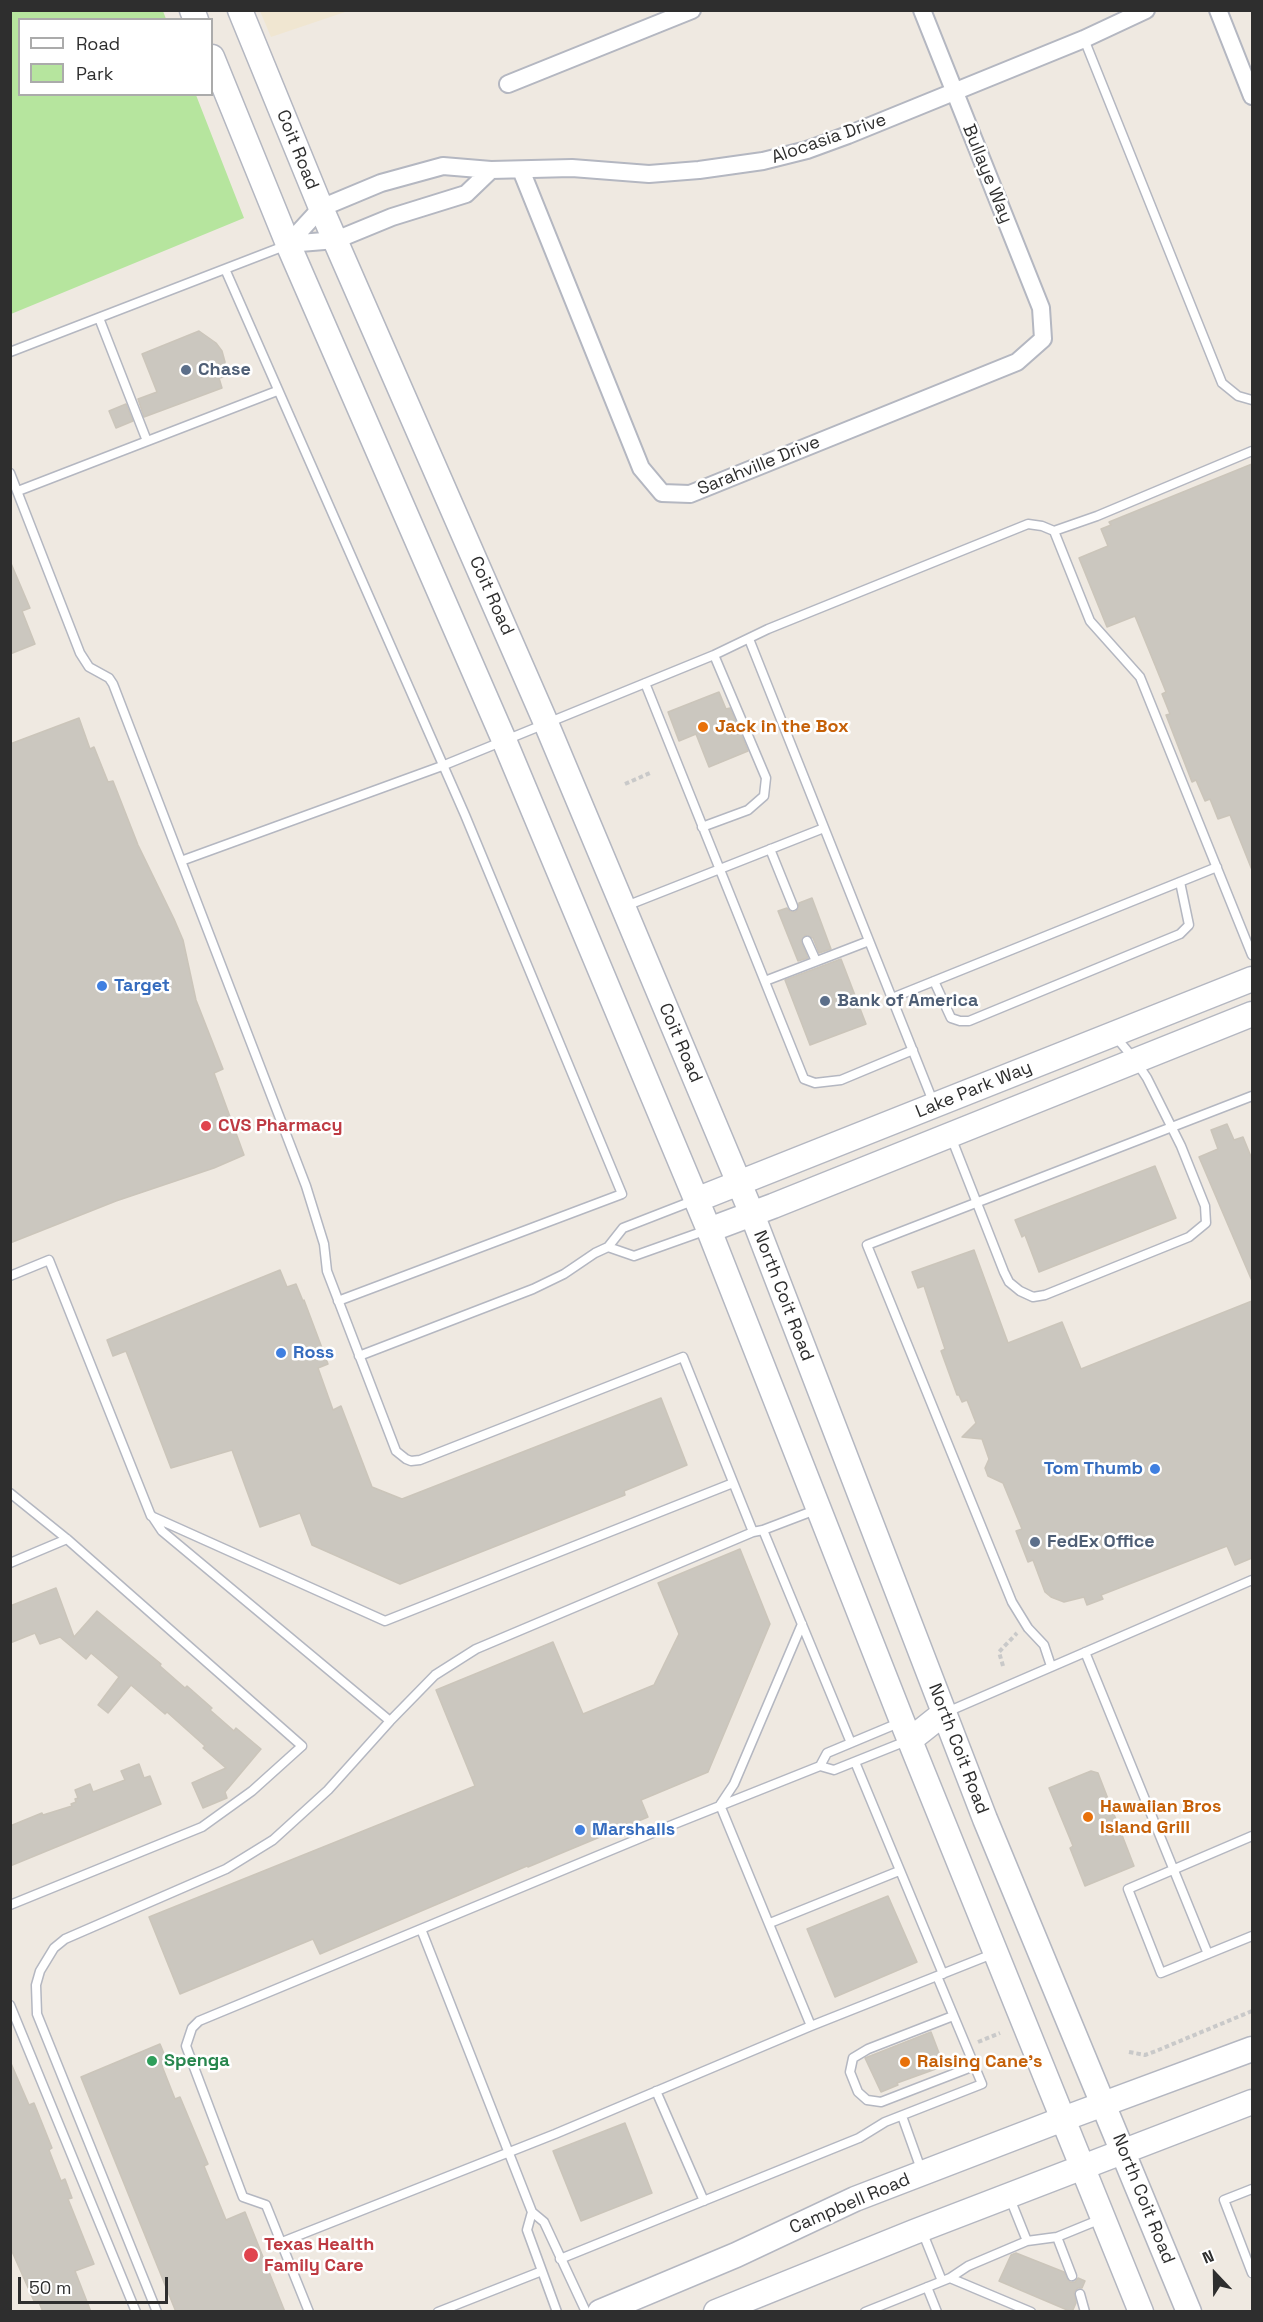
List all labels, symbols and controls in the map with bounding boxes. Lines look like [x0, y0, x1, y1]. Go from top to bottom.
legend [18, 18, 213, 96]
text: Road [76, 32, 120, 55]
text: Park [76, 62, 113, 85]
street label: Coit Road [271, 107, 323, 193]
street label: Alocasia Drive [769, 109, 889, 169]
street label: Bullaye Way [957, 121, 1017, 227]
place label: Chase [198, 359, 251, 381]
marker: Chase [179, 363, 193, 377]
street label: Sarahville Drive [695, 432, 823, 500]
street label: Coit Road [464, 553, 518, 639]
place label: Jack in the Box [715, 716, 849, 738]
marker: Jack in the Box [696, 720, 710, 734]
place label: Target [114, 975, 170, 997]
marker: Target [95, 979, 109, 993]
place label: Bank of America [837, 990, 978, 1012]
marker: Bank of America [818, 994, 832, 1008]
street label: Coit Road [654, 1000, 706, 1086]
street label: Lake Park Way [913, 1057, 1035, 1123]
place label: CVS Pharmacy [218, 1115, 343, 1137]
marker: CVS Pharmacy [199, 1119, 213, 1133]
street label: North Coit Road [748, 1228, 818, 1364]
place label: Ross [293, 1342, 334, 1364]
marker: Ross [274, 1346, 288, 1360]
place label: Tom Thumb [1044, 1458, 1143, 1480]
marker: Tom Thumb [1148, 1462, 1162, 1476]
place label: FedEx Office [1047, 1531, 1155, 1553]
marker: FedEx Office [1028, 1535, 1042, 1549]
street label: North Coit Road [923, 1681, 993, 1817]
place label: Hawaiian Bros Island Grill [1100, 1796, 1222, 1838]
marker: Hawaiian Bros Island Grill [1081, 1810, 1095, 1824]
place label: Marshalls [592, 1819, 675, 1841]
marker: Marshalls [573, 1823, 587, 1837]
place label: Spenga [164, 2050, 230, 2072]
place label: Raising Cane's [917, 2051, 1043, 2073]
marker: Spenga [145, 2054, 159, 2068]
marker: Raising Cane's [898, 2055, 912, 2069]
street label: North Coit Road [1107, 2131, 1179, 2267]
street label: Campbell Road [786, 2169, 914, 2239]
place label: Texas Health Family Care [264, 2234, 374, 2276]
north arrow [1185, 2244, 1245, 2304]
text: N [1199, 2245, 1217, 2269]
marker: Texas Health Family Care [242, 2246, 260, 2264]
scale bar [21, 2265, 171, 2303]
text: 50 m [29, 2276, 71, 2299]

